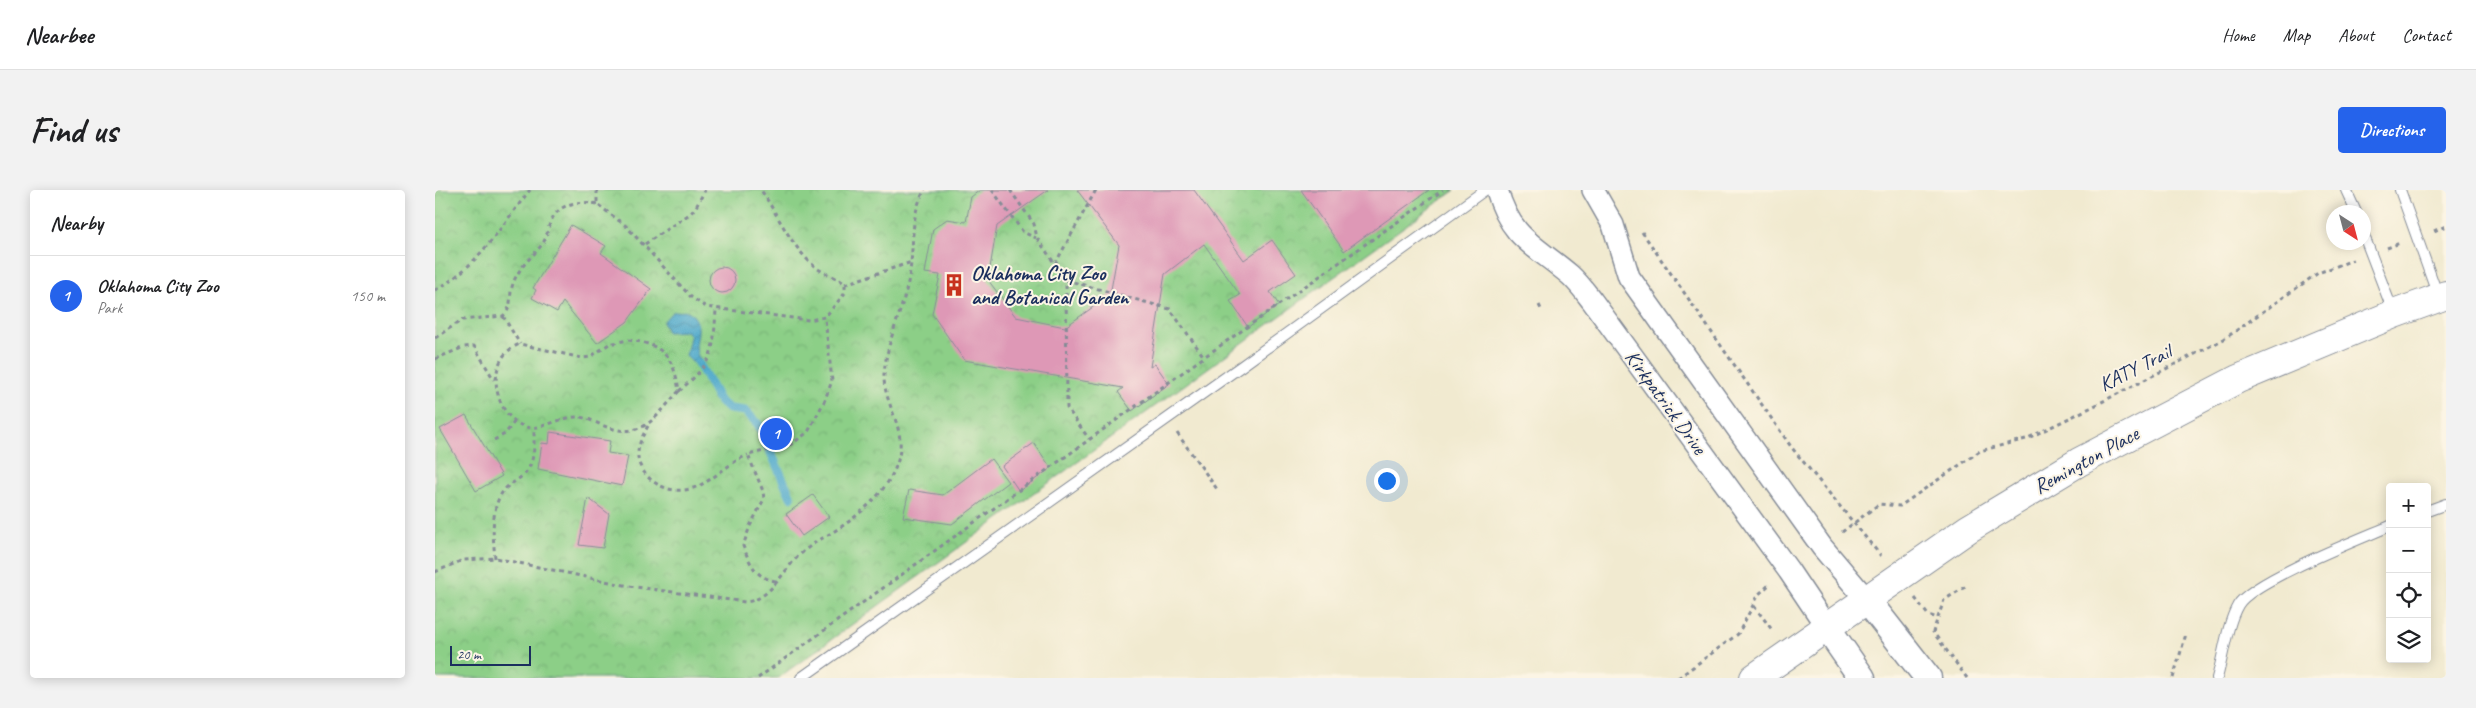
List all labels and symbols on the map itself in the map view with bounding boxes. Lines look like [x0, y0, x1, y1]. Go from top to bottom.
north arrow [2326, 205, 2371, 250]
place label: Oklahoma City Zoo and Botanical Garden [971, 260, 1130, 310]
building icon: Oklahoma City Zoo and Botanical Garden [941, 272, 967, 298]
street label: KATY Trail [2094, 337, 2179, 397]
street label: Kirkpatrick Drive [1619, 345, 1713, 460]
pin: 1 [760, 415, 792, 453]
street label: Remington Place [2029, 420, 2144, 500]
your location [1374, 468, 1400, 494]
scale bar [450, 643, 531, 666]

